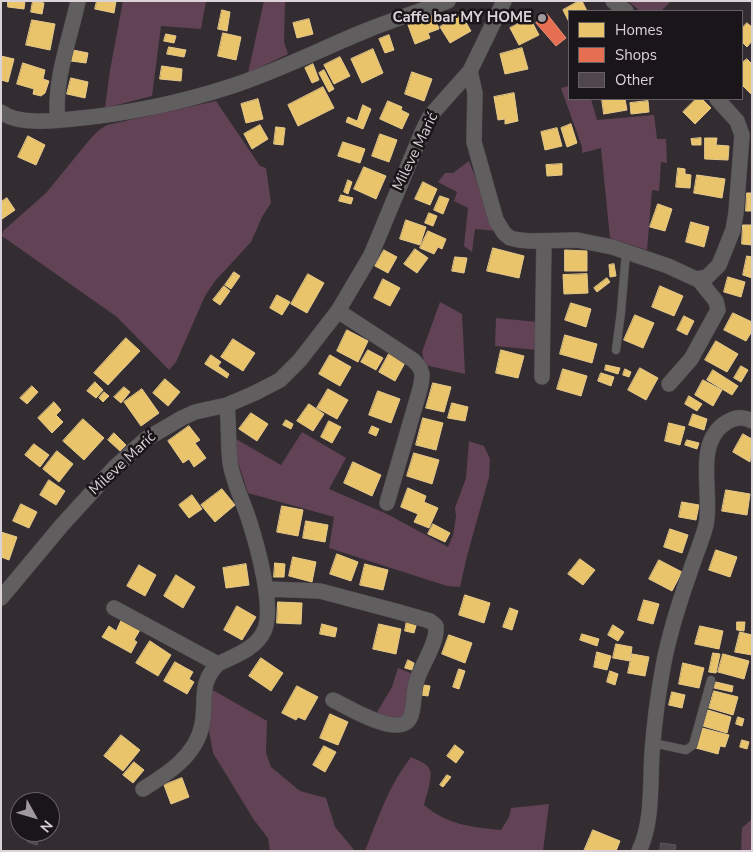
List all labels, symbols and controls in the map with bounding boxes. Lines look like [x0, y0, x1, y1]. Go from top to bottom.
place label: Caffe bar MY HOME [393, 9, 532, 27]
legend [568, 10, 743, 100]
marker: Caffe bar MY HOME [536, 12, 548, 24]
text: Homes [615, 20, 663, 40]
text: Shops [615, 45, 657, 65]
text: Other [615, 70, 654, 90]
street label: Mileve Marić [389, 110, 443, 194]
street label: Mileve Marić [86, 429, 160, 499]
north arrow [10, 792, 60, 842]
text: N [36, 816, 57, 836]

